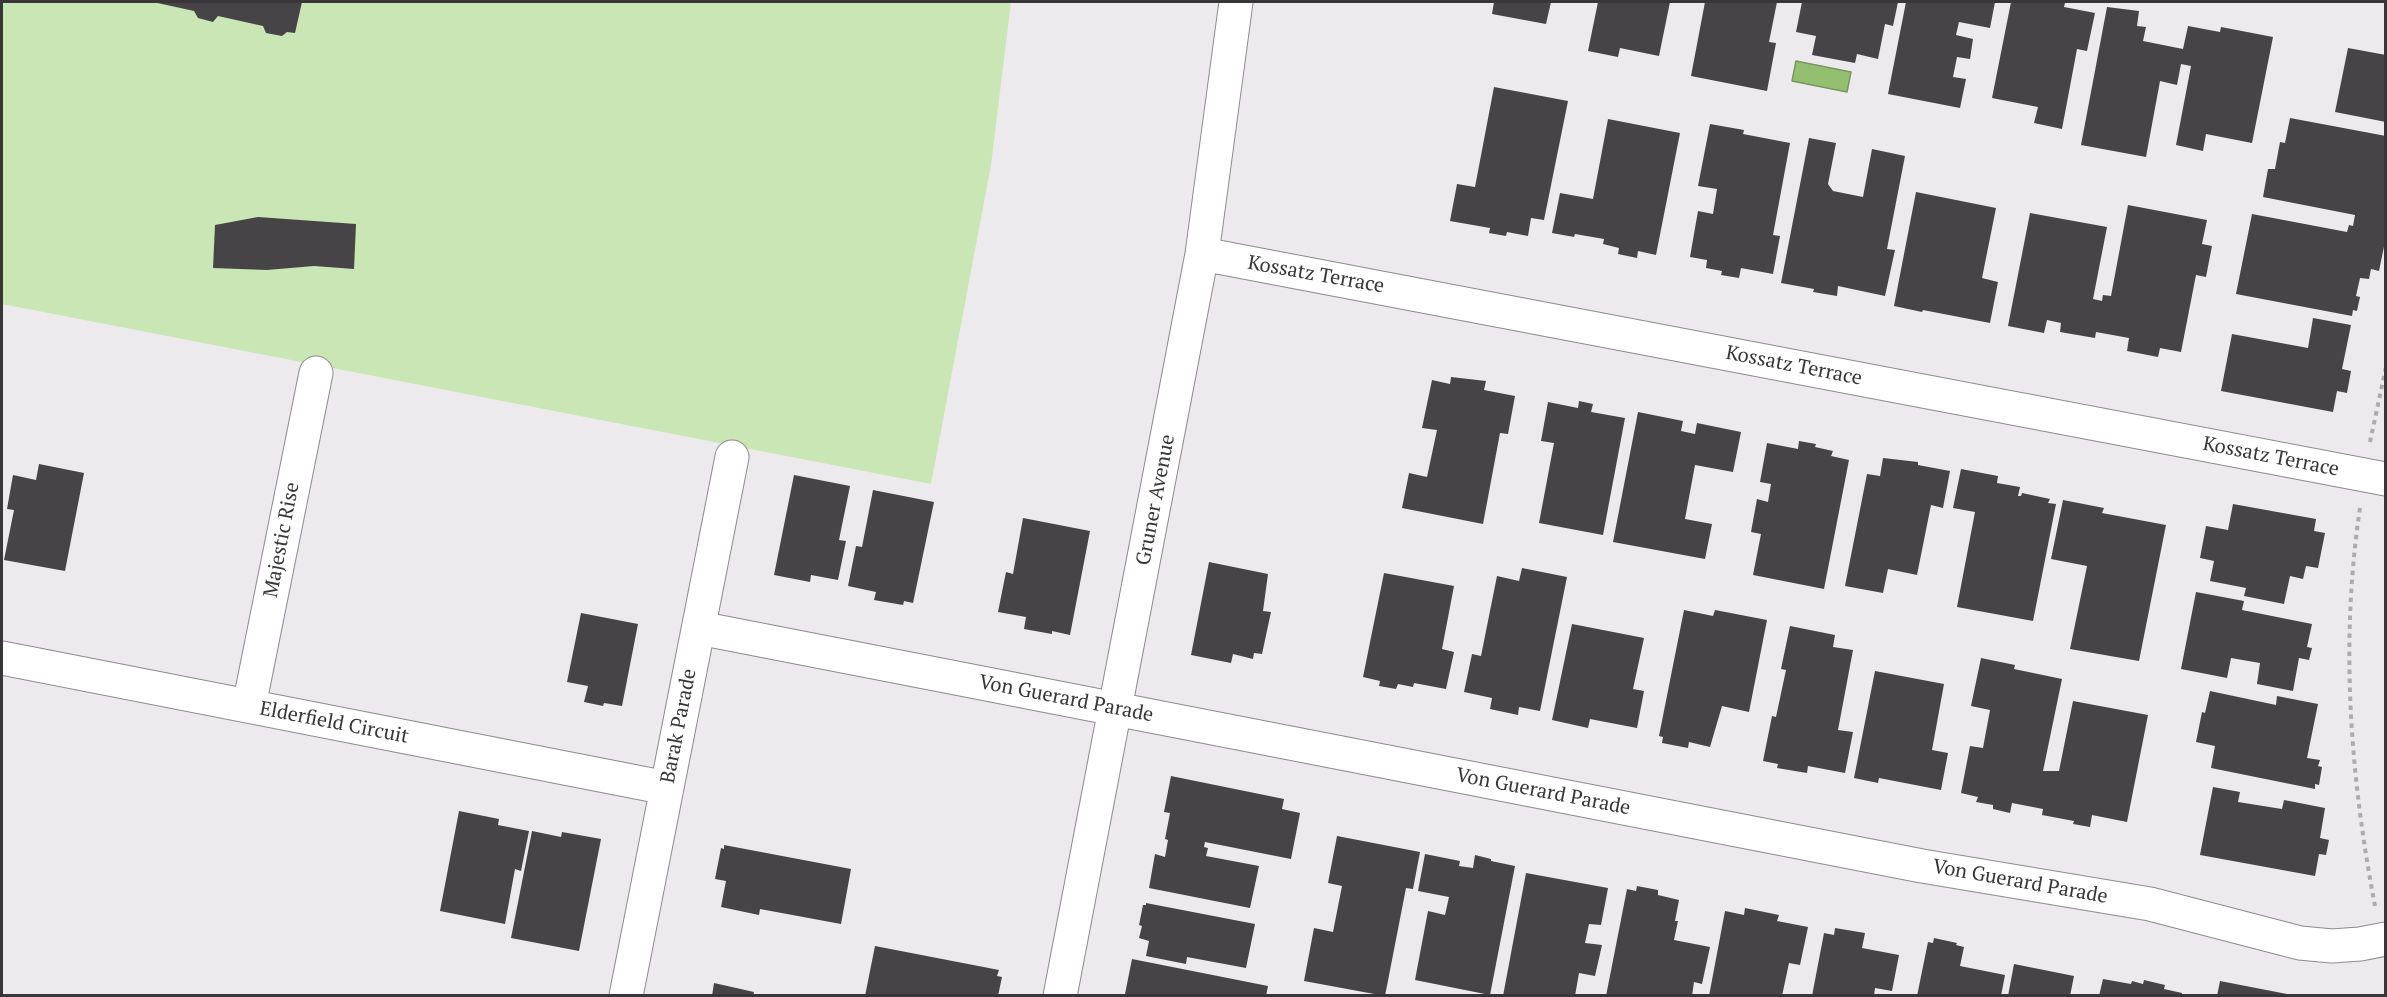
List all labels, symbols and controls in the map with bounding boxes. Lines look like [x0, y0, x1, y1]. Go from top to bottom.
street label: Kossatz Terrace [1246, 251, 1386, 299]
street label: Kossatz Terrace [1724, 341, 1864, 391]
street label: Gruner Avenue [1132, 432, 1180, 568]
street label: Kossatz Terrace [2201, 432, 2341, 482]
street label: Majestic Rise [259, 480, 305, 600]
street label: Barak Parade [656, 667, 702, 785]
street label: Von Guerard Parade [977, 670, 1155, 728]
street label: Elderfield Circuit [257, 697, 411, 749]
street label: Von Guerard Parade [1454, 763, 1632, 821]
street label: Von Guerard Parade [1931, 855, 2109, 909]

